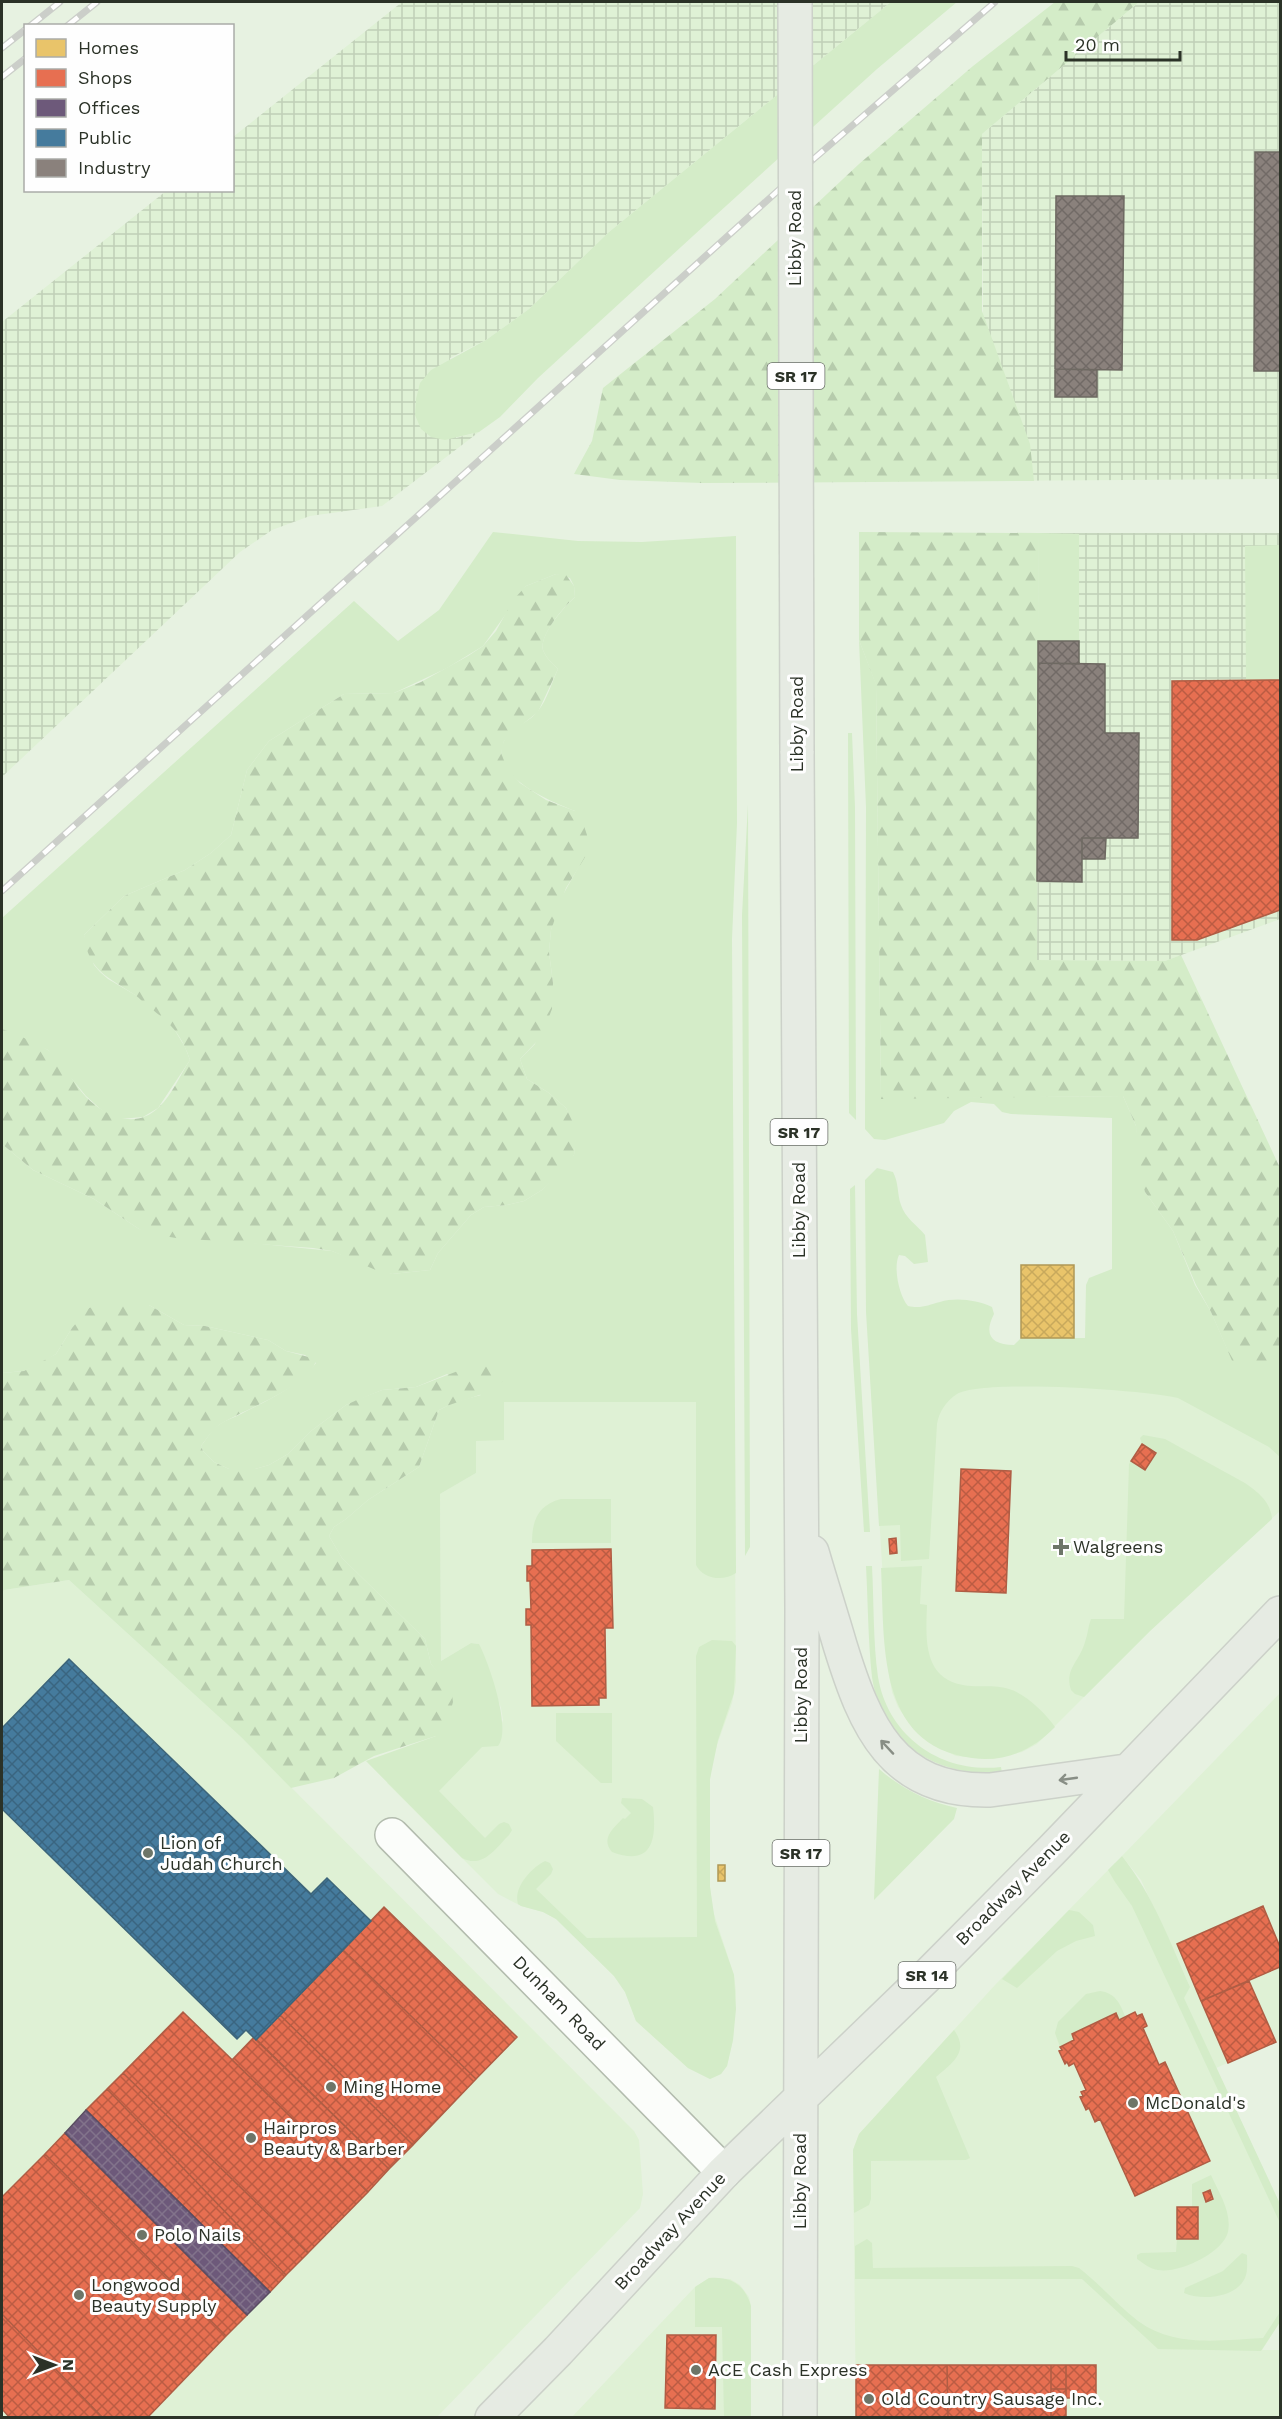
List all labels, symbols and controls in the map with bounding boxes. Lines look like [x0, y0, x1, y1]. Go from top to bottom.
legend [24, 24, 234, 192]
scale bar [1066, 24, 1180, 62]
text: 20 m [1075, 34, 1120, 55]
text: Homes [78, 37, 139, 58]
text: Shops [78, 67, 132, 88]
text: Offices [78, 97, 140, 118]
text: Public [78, 127, 132, 148]
text: Industry [78, 157, 151, 178]
street label: Libby Road [784, 190, 805, 286]
road number: SR 17 [768, 363, 824, 389]
street label: Libby Road [786, 676, 807, 772]
road number: SR 17 [770, 1119, 828, 1145]
street label: Libby Road [788, 1162, 809, 1258]
place label: Walgreens [1073, 1536, 1163, 1557]
marker: Walgreens [1054, 1540, 1068, 1554]
street label: Libby Road [790, 1647, 811, 1743]
one-way arrow [880, 1740, 894, 1755]
one-way arrow [1059, 1773, 1079, 1784]
street label: Broadway Avenue [951, 1826, 1074, 1949]
place label: Lion of Judah Church [160, 1832, 283, 1874]
road number: SR 17 [772, 1840, 830, 1866]
marker: Lion of Judah Church [141, 1846, 155, 1860]
street label: Dunham Road [509, 1951, 610, 2054]
road number: SR 14 [898, 1962, 956, 1988]
place label: Ming Home [343, 2076, 441, 2097]
marker: Ming Home [324, 2080, 338, 2094]
place label: McDonald's [1145, 2092, 1246, 2113]
marker: McDonald's [1126, 2096, 1140, 2110]
place label: Hairpros Beauty & Barber [263, 2117, 405, 2159]
marker: Hairpros Beauty & Barber [244, 2131, 258, 2145]
street label: Libby Road [789, 2133, 810, 2229]
street label: Broadway Avenue [610, 2167, 730, 2294]
place label: Polo Nails [154, 2224, 241, 2245]
marker: Polo Nails [135, 2228, 149, 2242]
place label: Longwood Beauty Supply [91, 2274, 217, 2316]
marker: Longwood Beauty Supply [72, 2288, 86, 2302]
north arrow [24, 2335, 84, 2395]
text: N [59, 2359, 78, 2371]
place label: ACE Cash Express [708, 2359, 868, 2380]
marker: ACE Cash Express [689, 2363, 703, 2377]
place label: Old Country Sausage Inc. [881, 2388, 1102, 2409]
marker: Old Country Sausage Inc. [862, 2392, 876, 2406]

